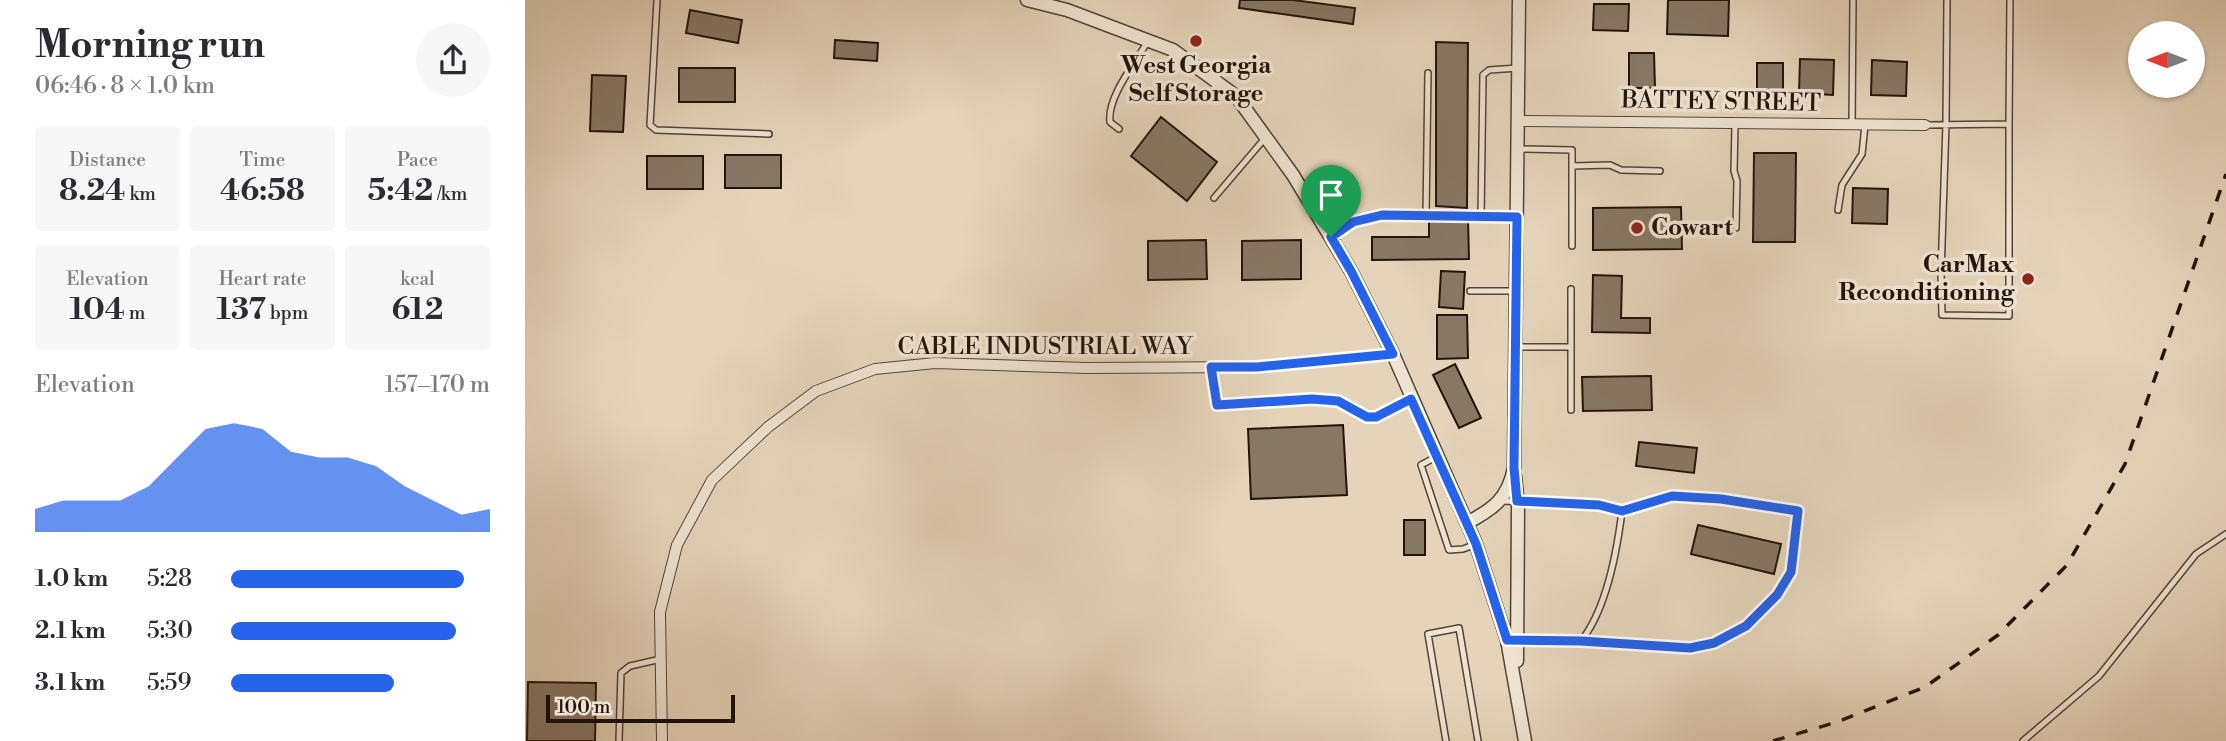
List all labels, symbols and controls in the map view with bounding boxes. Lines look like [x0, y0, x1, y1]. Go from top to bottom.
north arrow [2128, 21, 2205, 98]
map controls [2128, 21, 2205, 98]
text: Morning run [35, 22, 265, 69]
button: share [416, 23, 490, 97]
marker: West Georgia Self Storage [1188, 33, 1204, 49]
place label: West Georgia Self Storage [1120, 51, 1272, 109]
text: 06:46 · 8 × 1.0 km [35, 72, 215, 100]
street label: BATTEY STREET [1620, 85, 1821, 119]
text: Distance [69, 148, 146, 172]
text: Time [240, 148, 285, 172]
text: Pace [397, 148, 438, 172]
pin [1301, 165, 1361, 237]
text: 8.24 [59, 172, 125, 210]
text: 46:58 [220, 172, 305, 210]
text: 5:42 [368, 172, 433, 210]
icon: arrive [1312, 176, 1350, 214]
text: km [125, 182, 156, 206]
text: /km [433, 182, 467, 206]
place label: Cowart [1651, 213, 1733, 243]
marker: Cowart [1629, 220, 1645, 236]
place label: CarMax Reconditioning [1839, 250, 2015, 308]
text: Elevation [66, 267, 149, 291]
text: Heart rate [219, 267, 306, 291]
text: kcal [400, 267, 435, 291]
marker: CarMax Reconditioning [2020, 271, 2036, 287]
text: 104 [70, 291, 125, 329]
text: 137 [217, 291, 266, 329]
text: 612 [392, 291, 443, 329]
text: m [125, 301, 145, 325]
text: bpm [266, 301, 308, 325]
street label: CABLE INDUSTRIAL WAY [898, 332, 1194, 362]
text: Elevation [35, 371, 135, 399]
text: 157–170 m [384, 371, 490, 399]
text: 1.0 km [35, 565, 108, 593]
text: 5:28 [147, 565, 192, 593]
text: 2.1 km [35, 617, 106, 645]
text: 5:30 [147, 617, 193, 645]
text: 3.1 km [35, 669, 105, 697]
text: 5:59 [147, 669, 191, 697]
scale bar [546, 692, 735, 724]
text: 100 m [557, 695, 610, 719]

